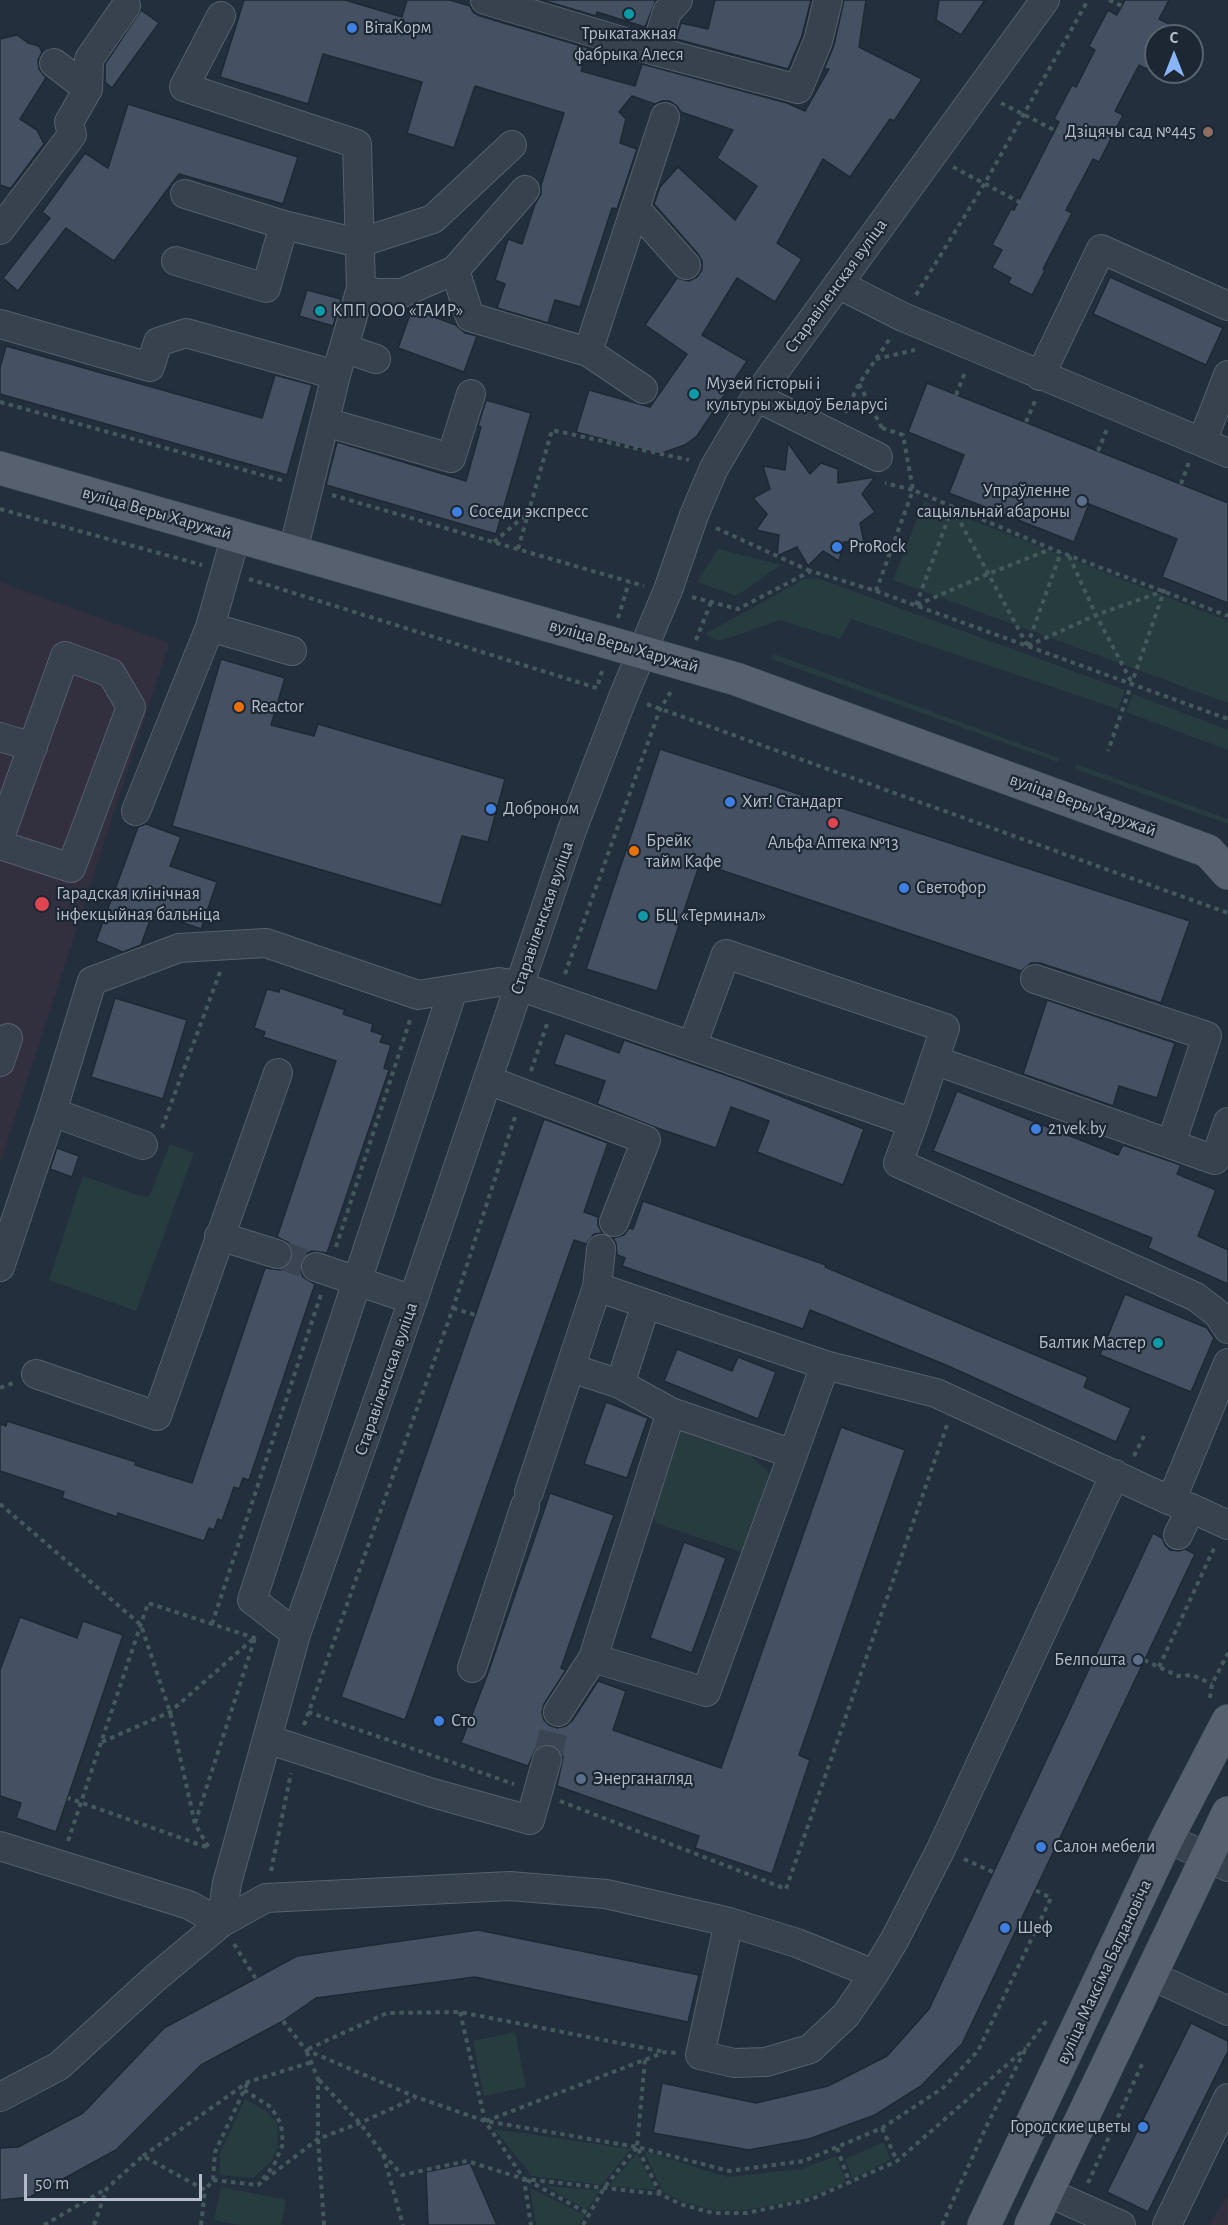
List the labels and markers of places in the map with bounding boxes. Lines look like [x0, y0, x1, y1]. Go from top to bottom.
marker: Трыкатажная фабрыка Алеся [622, 7, 636, 21]
place label: ВітаКорм [364, 17, 432, 39]
marker: ВітаКорм [345, 21, 359, 35]
place label: Трыкатажная фабрыка Алеся [574, 23, 684, 66]
place label: Дзіцячы сад №445 [1065, 121, 1196, 143]
marker: Дзіцячы сад №445 [1201, 125, 1215, 139]
place label: КПП ООО «ТАИР» [332, 300, 463, 322]
marker: КПП ООО «ТАИР» [313, 304, 327, 318]
place label: Музей гісторыі і культуры жыдоў Беларусі [706, 373, 888, 416]
marker: Музей гісторыі і культуры жыдоў Беларусі [687, 387, 701, 401]
place label: Упраўленне сацыяльнай абароны [917, 480, 1070, 522]
marker: Упраўленне сацыяльнай абароны [1075, 494, 1089, 508]
place label: Соседи экспресс [469, 501, 588, 523]
marker: Соседи экспресс [450, 505, 464, 519]
place label: ProRock [849, 536, 906, 558]
marker: ProRock [830, 540, 844, 554]
place label: Reactor [251, 696, 304, 718]
marker: Reactor [232, 700, 246, 714]
place label: Хит! Стандарт [742, 791, 843, 813]
marker: Хит! Стандарт [723, 795, 737, 809]
place label: Доброном [503, 798, 579, 820]
marker: Доброном [484, 802, 498, 816]
marker: Альфа Аптека №13 [826, 816, 840, 830]
place label: Брейк тайм Кафе [646, 830, 722, 872]
place label: Альфа Аптека №13 [767, 832, 899, 854]
marker: Брейк тайм Кафе [627, 844, 641, 858]
place label: Светофор [916, 877, 986, 899]
marker: Светофор [897, 881, 911, 895]
place label: Гарадская клінічная інфекцыйная бальніца [56, 883, 221, 926]
marker: Гарадская клінічная інфекцыйная бальніца [33, 895, 51, 913]
place label: БЦ «Терминал» [655, 905, 766, 927]
marker: БЦ «Терминал» [636, 909, 650, 923]
place label: 21vek.by [1048, 1118, 1106, 1140]
marker: 21vek.by [1029, 1122, 1043, 1136]
place label: Балтик Мастер [1038, 1332, 1146, 1354]
marker: Балтик Мастер [1151, 1336, 1165, 1350]
place label: Белпошта [1054, 1649, 1126, 1671]
marker: Белпошта [1131, 1653, 1145, 1667]
place label: Сто [451, 1710, 476, 1732]
marker: Сто [432, 1714, 446, 1728]
place label: Энерганагляд [593, 1768, 693, 1790]
marker: Энерганагляд [574, 1772, 588, 1786]
place label: Салон мебели [1053, 1836, 1155, 1858]
marker: Салон мебели [1034, 1840, 1048, 1854]
place label: Шеф [1017, 1917, 1053, 1939]
marker: Шеф [998, 1921, 1012, 1935]
place label: Городские цветы [1010, 2116, 1131, 2138]
marker: Городские цветы [1136, 2120, 1150, 2134]

